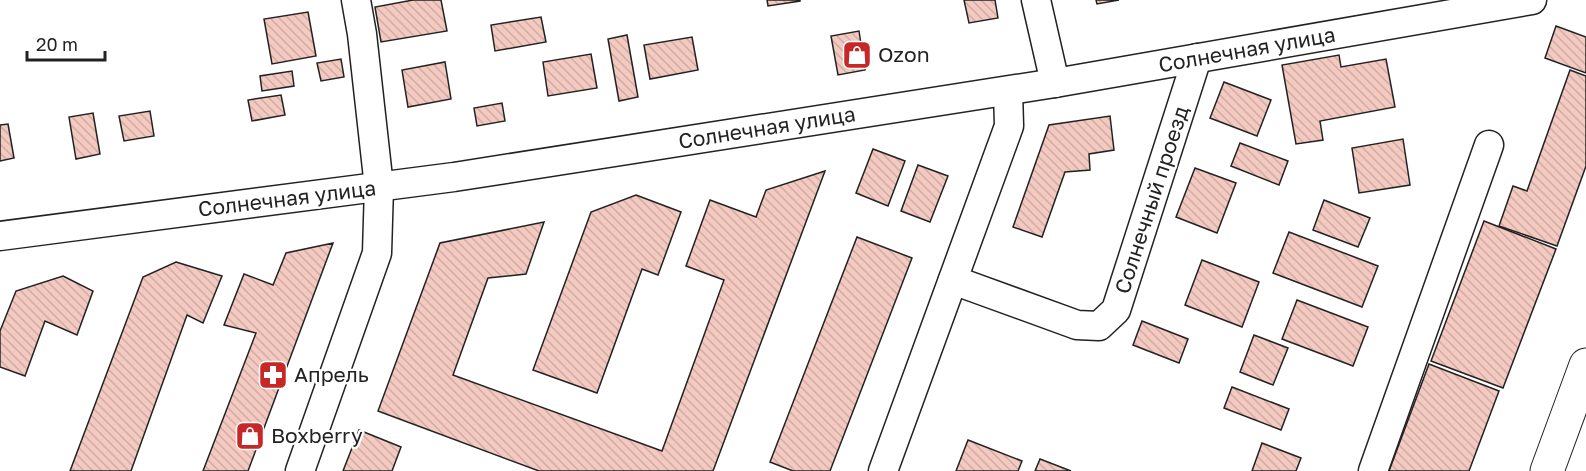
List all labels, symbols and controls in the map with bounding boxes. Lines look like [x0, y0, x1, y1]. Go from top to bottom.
street label: Солнечная улица [1156, 21, 1337, 77]
scale bar [27, 24, 105, 62]
text: 20 m [36, 33, 78, 55]
shop icon: Ozon [841, 39, 873, 71]
place label: Ozon [878, 41, 930, 67]
street label: Солнечная улица [676, 100, 857, 154]
street label: Солнечный проезд [1108, 102, 1194, 297]
street label: Солнечная улица [196, 174, 377, 222]
pharmacy icon: Апрель [257, 359, 289, 391]
place label: Апрель [294, 361, 369, 387]
shop icon: Boxberry [234, 420, 266, 452]
place label: Boxberry [271, 422, 363, 448]

